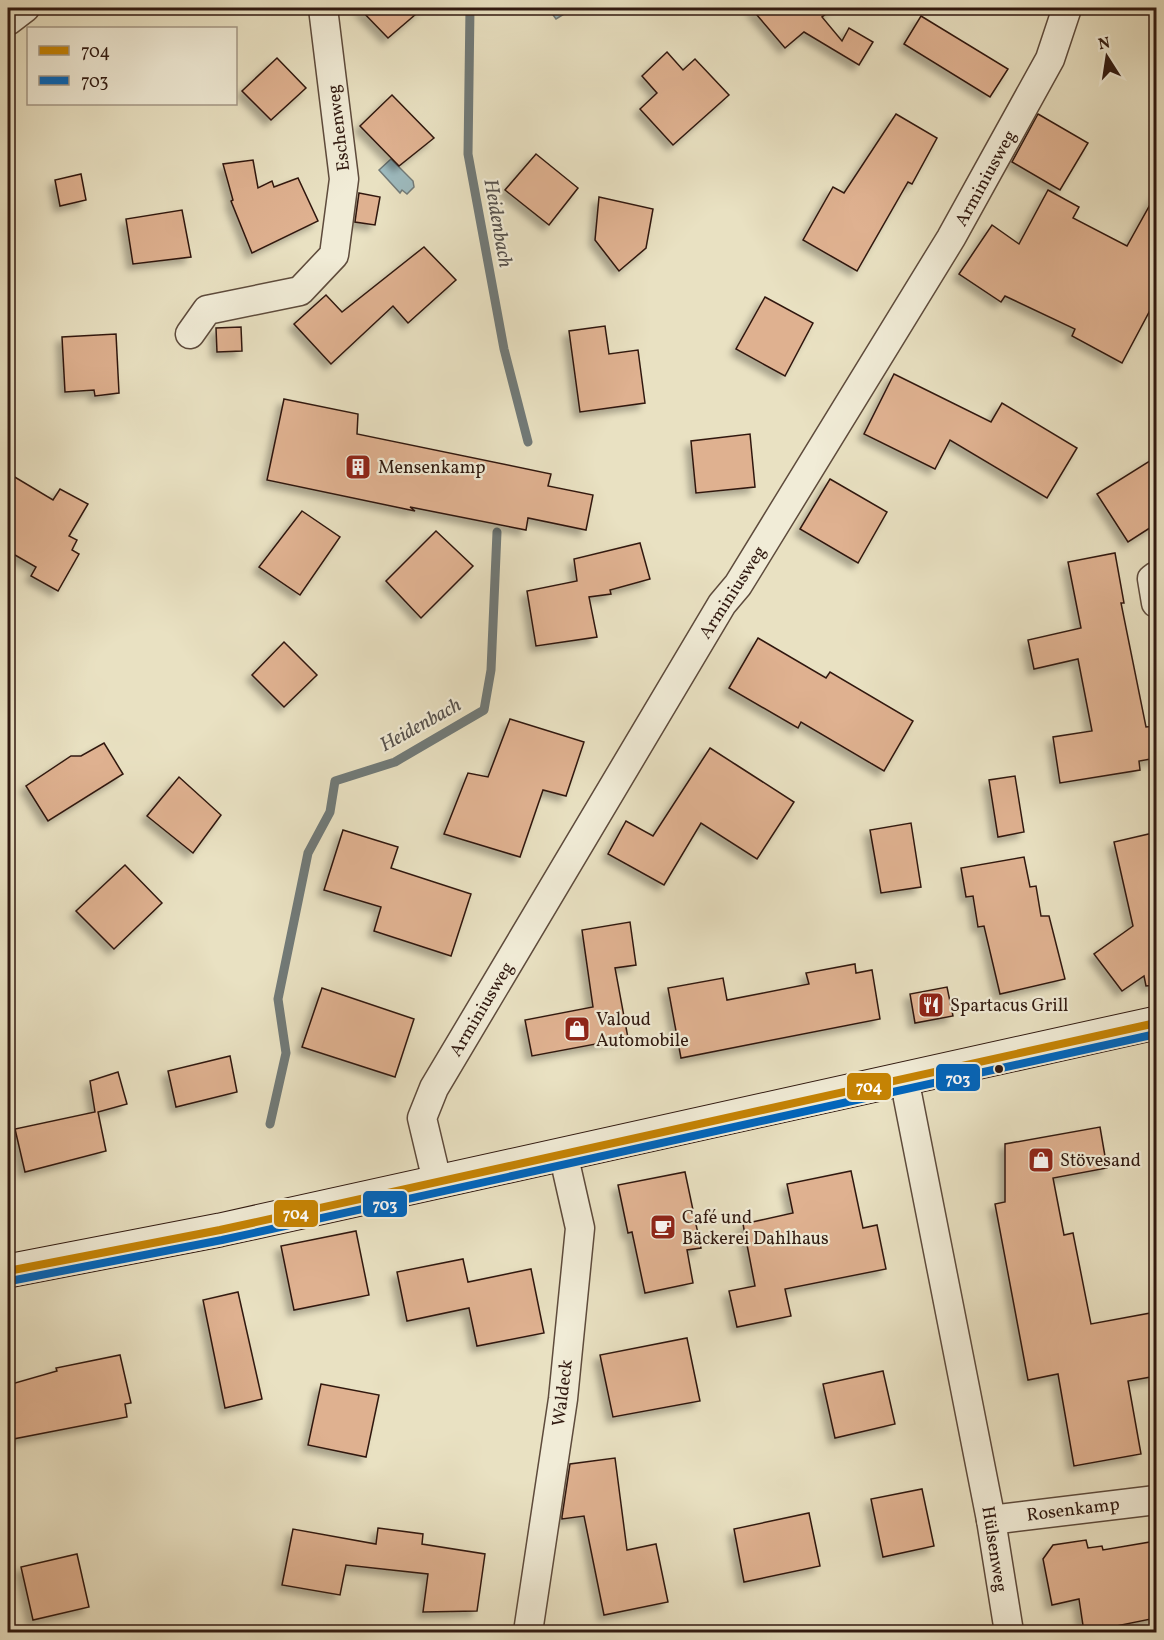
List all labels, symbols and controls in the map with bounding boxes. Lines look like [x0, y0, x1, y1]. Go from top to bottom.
legend [27, 27, 237, 105]
north arrow [1077, 27, 1137, 87]
text: N [1096, 32, 1113, 56]
text: 704 [81, 40, 110, 65]
text: 703 [81, 70, 109, 95]
street label: Eschenweg [322, 83, 357, 172]
street label: Arminiusweg [950, 126, 1023, 231]
water label: Heidenbach [475, 177, 519, 270]
building icon: Mensenkamp [343, 452, 373, 482]
place label: Mensenkamp [378, 456, 486, 481]
street label: Arminiusweg [694, 541, 773, 644]
water label: Heidenbach [375, 692, 467, 760]
street label: Arminiusweg [444, 958, 520, 1062]
restaurant icon: Spartacus Grill [916, 990, 946, 1020]
place label: Spartacus Grill [950, 994, 1068, 1019]
place label: Valoud Automobile [596, 1008, 689, 1054]
shop icon: Valoud Automobile [562, 1014, 592, 1044]
line badge: 703 [935, 1063, 981, 1092]
unlabelled marker [993, 1063, 1005, 1075]
text: 703 [946, 1069, 970, 1091]
line badge: 704 [846, 1072, 892, 1101]
text: 704 [856, 1077, 882, 1099]
shop icon: Stövesand [1026, 1145, 1056, 1175]
place label: Stövesand [1060, 1149, 1141, 1174]
line badge: 703 [362, 1190, 408, 1218]
text: 703 [373, 1195, 397, 1217]
line badge: 704 [273, 1199, 319, 1228]
text: 704 [283, 1204, 309, 1226]
place label: Café und Bäckerei Dahlhaus [682, 1206, 829, 1252]
cafe icon: Café und Bäckerei Dahlhaus [648, 1212, 678, 1242]
street label: Waldeck [547, 1358, 580, 1428]
street label: Rosenkamp [1025, 1492, 1121, 1529]
street label: Hülsenweg [974, 1504, 1013, 1594]

